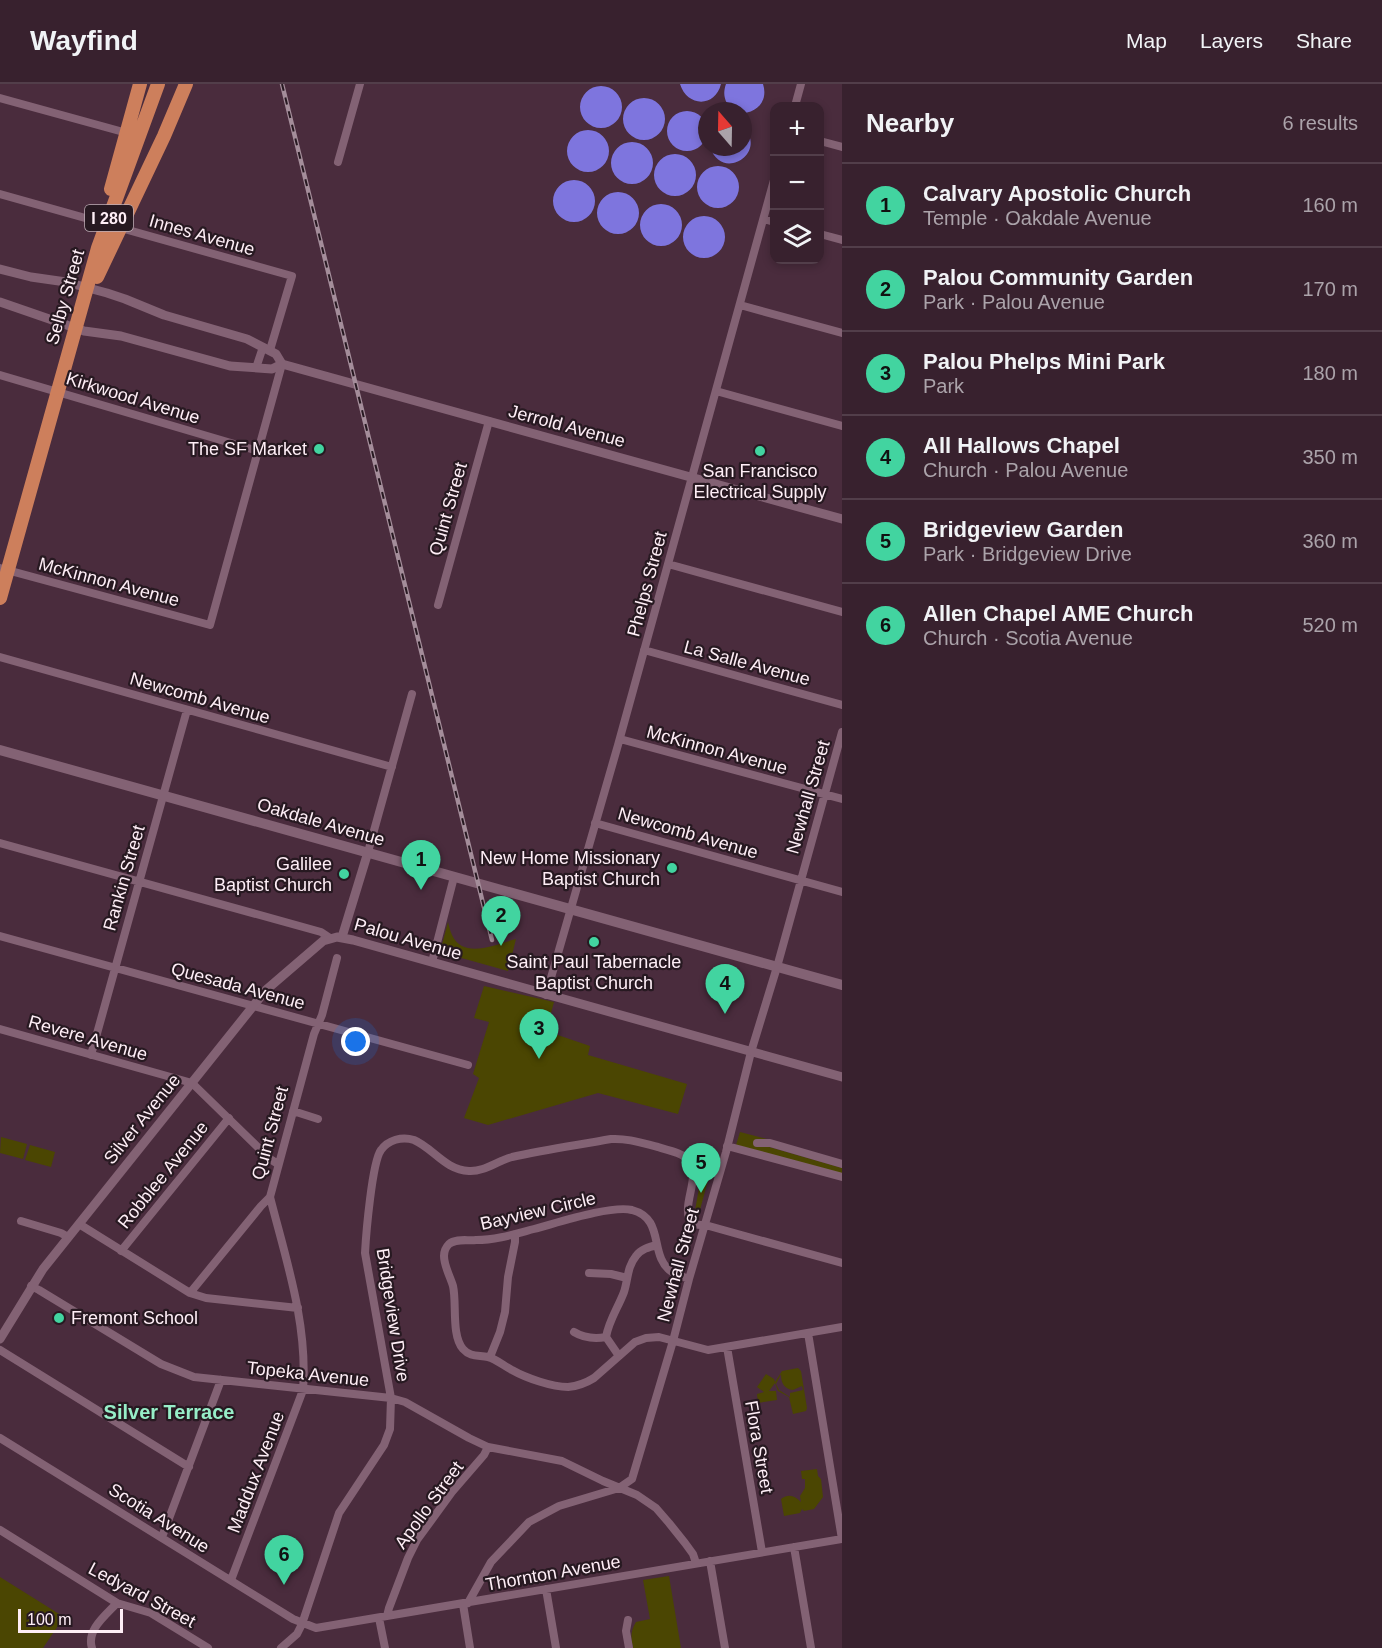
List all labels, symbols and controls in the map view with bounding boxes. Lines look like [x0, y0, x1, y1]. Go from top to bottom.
text: Wayfind [30, 25, 138, 56]
text: Map [1126, 29, 1167, 52]
text: Layers [1200, 29, 1263, 52]
text: Share [1296, 29, 1352, 52]
north arrow [698, 102, 752, 156]
map controls [770, 102, 824, 264]
button: + [770, 102, 824, 156]
text: Nearby [866, 108, 954, 138]
text: 6 results [1282, 112, 1358, 134]
button: − [770, 156, 824, 210]
text: Calvary Apostolic Church [923, 181, 1191, 206]
text: 1 [880, 194, 891, 216]
text: 160 m [1302, 194, 1358, 216]
road number: I 280 [85, 205, 133, 231]
text: Temple · Oakdale Avenue [923, 207, 1152, 229]
street label: Innes Avenue [147, 210, 257, 260]
button: layers [770, 210, 824, 264]
street label: Selby Street [42, 247, 88, 347]
text: Palou Community Garden [923, 265, 1193, 290]
text: 2 [880, 278, 891, 300]
text: 170 m [1302, 278, 1358, 300]
text: Park · Palou Avenue [923, 291, 1105, 313]
text: Palou Phelps Mini Park [923, 349, 1165, 374]
text: 3 [880, 362, 891, 384]
text: 180 m [1302, 362, 1358, 384]
street label: Kirkwood Avenue [64, 368, 202, 428]
text: Park [923, 375, 964, 397]
street label: Jerrold Avenue [507, 401, 627, 451]
text: All Hallows Chapel [923, 433, 1120, 458]
place label: The SF Market [188, 439, 307, 459]
marker: The SF Market [312, 442, 326, 456]
marker: San Francisco Electrical Supply [753, 444, 767, 458]
text: 4 [880, 446, 891, 468]
text: 350 m [1302, 446, 1358, 468]
text: Church · Palou Avenue [923, 459, 1128, 481]
street label: Quint Street [425, 460, 471, 558]
place label: San Francisco Electrical Supply [693, 461, 827, 502]
text: Bridgeview Garden [923, 517, 1124, 542]
street label: Phelps Street [623, 529, 671, 639]
text: 5 [880, 530, 891, 552]
text: 360 m [1302, 530, 1358, 552]
text: Park · Bridgeview Drive [923, 543, 1132, 565]
street label: McKinnon Avenue [36, 554, 182, 610]
text: Allen Chapel AME Church [923, 601, 1194, 626]
text: 6 [880, 614, 891, 636]
text: 520 m [1302, 614, 1358, 636]
text: Church · Scotia Avenue [923, 627, 1133, 649]
street label: La Salle Avenue [682, 637, 812, 689]
street label: Newcomb Avenue [128, 668, 272, 728]
street label: McKinnon Avenue [644, 722, 790, 778]
street label: Newhall Street [782, 738, 834, 856]
street label: Oakdale Avenue [255, 794, 387, 850]
street label: Newcomb Avenue [616, 803, 760, 863]
street label: Rankin Street [99, 823, 149, 933]
pin: 1 [402, 840, 440, 890]
place label: New Home Missionary Baptist Church [480, 848, 660, 889]
place label: Galilee Baptist Church [214, 854, 332, 895]
marker: New Home Missionary Baptist Church [665, 861, 679, 875]
marker: Galilee Baptist Church [337, 867, 351, 881]
pin: 2 [482, 896, 520, 946]
street label: Palou Avenue [352, 914, 464, 964]
marker: Saint Paul Tabernacle Baptist Church [587, 935, 601, 949]
place label: Saint Paul Tabernacle Baptist Church [507, 952, 681, 993]
street label: Quesada Avenue [169, 959, 307, 1013]
pin: 4 [706, 964, 744, 1014]
pin: 3 [520, 1010, 558, 1059]
street label: Revere Avenue [26, 1011, 150, 1065]
your location [341, 1027, 370, 1056]
street label: Silver Avenue [100, 1070, 184, 1168]
street label: Quint Street [248, 1084, 292, 1182]
street label: Robblee Avenue [114, 1117, 212, 1233]
pin: 5 [682, 1144, 720, 1193]
street label: Bayview Circle [478, 1188, 598, 1234]
street label: Newhall Street [653, 1206, 703, 1324]
street label: Bridgeview Drive [373, 1247, 413, 1383]
place label: Fremont School [71, 1308, 198, 1328]
marker: Fremont School [52, 1311, 66, 1325]
street label: Topeka Avenue [246, 1358, 370, 1390]
street label: Flora Street [741, 1399, 777, 1495]
district label: Silver Terrace [104, 1401, 234, 1423]
street label: Maddux Avenue [224, 1408, 288, 1536]
street label: Apollo Street [391, 1457, 467, 1553]
street label: Scotia Avenue [105, 1479, 213, 1557]
pin: 6 [264, 1536, 304, 1585]
street label: Thornton Avenue [484, 1551, 622, 1595]
street label: Ledyard Street [85, 1558, 199, 1632]
scale bar [18, 1606, 123, 1634]
text: 100 m [27, 1611, 71, 1628]

